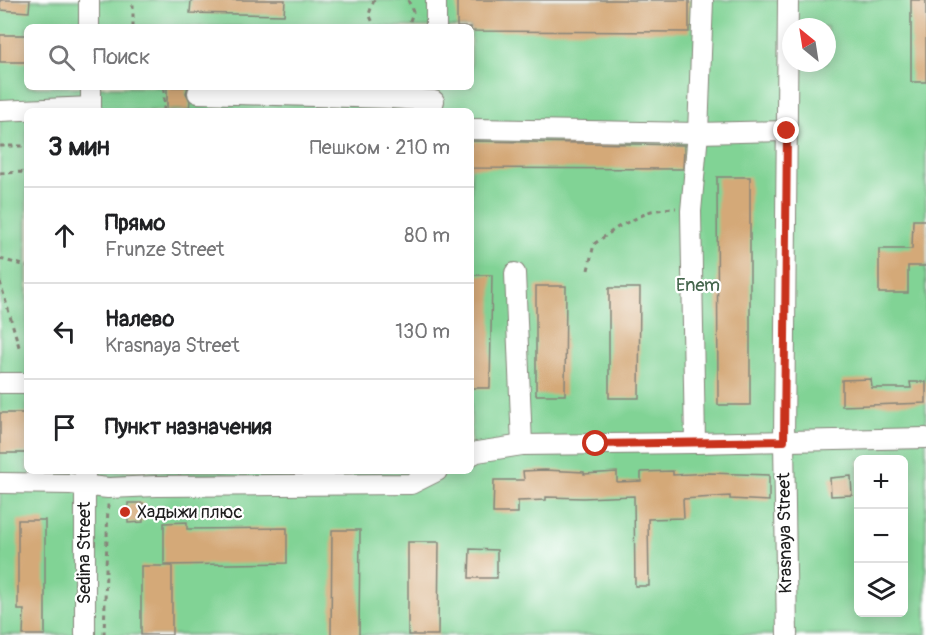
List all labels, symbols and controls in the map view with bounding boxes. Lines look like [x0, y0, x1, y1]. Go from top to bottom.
north arrow [782, 18, 836, 72]
search box [24, 24, 474, 90]
icon: search [45, 41, 78, 74]
text: Поиск [93, 43, 150, 71]
route end [773, 117, 799, 143]
text: 3 мин [48, 131, 110, 163]
text: Пешком · 210 m [310, 135, 450, 160]
text: Прямо [105, 209, 165, 237]
icon: ahead [48, 219, 81, 252]
text: 80 m [404, 223, 450, 248]
text: Frunze Street [105, 237, 224, 262]
park label: Enem [676, 274, 720, 297]
text: Налево [105, 305, 174, 333]
icon: left [48, 315, 81, 348]
text: 130 m [395, 319, 450, 344]
text: Krasnaya Street [105, 333, 239, 358]
icon: arrive [48, 411, 81, 444]
text: Пункт назначения [105, 413, 272, 441]
route start [582, 430, 608, 456]
map controls [854, 455, 908, 617]
button: + [854, 455, 908, 509]
street label: Krasnaya Street [772, 472, 798, 594]
street label: Sedina Street [73, 501, 96, 604]
place label: Хадыжи плюс [137, 501, 243, 524]
marker: Хадыжи плюс [118, 505, 132, 519]
button: − [854, 509, 908, 563]
button: layers [854, 563, 908, 617]

